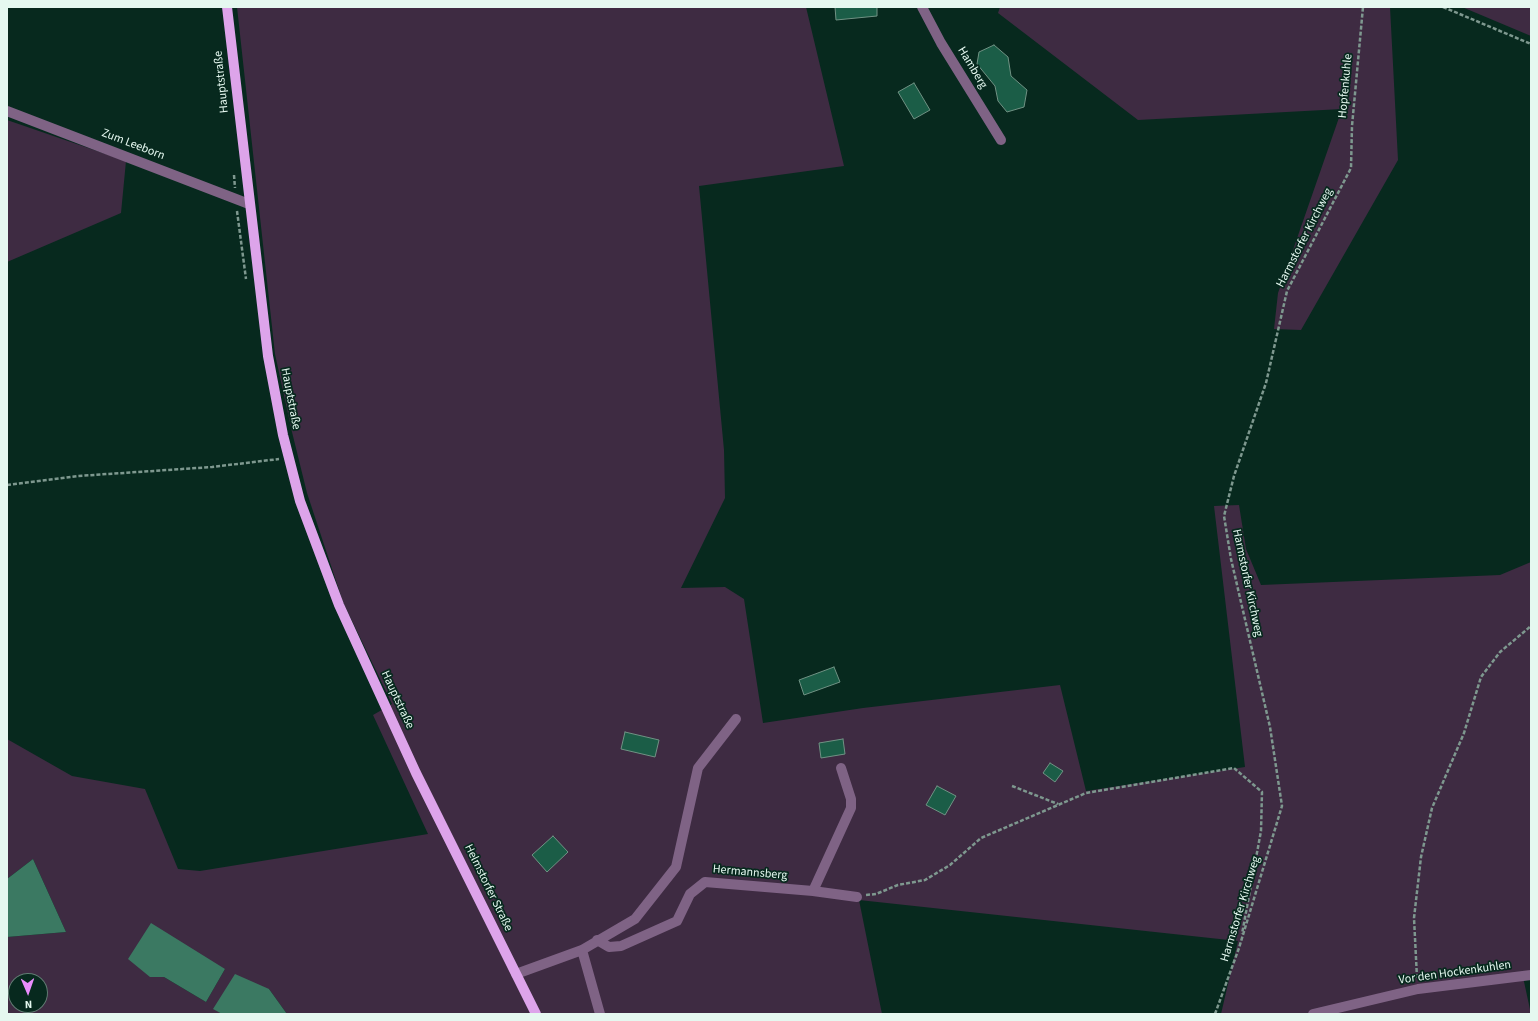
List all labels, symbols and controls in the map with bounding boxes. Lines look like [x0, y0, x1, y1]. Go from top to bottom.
street label: Hamberg [954, 44, 990, 92]
street label: Hauptstraße [212, 50, 232, 114]
street label: Hopfenkuhle [1336, 53, 1356, 119]
street label: Zum Leeborn [99, 126, 167, 164]
street label: Harmstorfer Kirchweg [1274, 186, 1336, 290]
street label: Hauptstraße [277, 367, 303, 431]
street label: Harmstorfer Kirchweg [1229, 528, 1265, 638]
street label: Hauptstraße [377, 669, 417, 731]
street label: Helmstorfer Straße [461, 842, 515, 934]
street label: Harmstorfer Kirchweg [1218, 854, 1264, 964]
street label: Hermannsberg [712, 863, 788, 883]
street label: Vor den Hockenkuhlen [1398, 958, 1512, 988]
north arrow [8, 973, 48, 1013]
text: N [24, 997, 32, 1012]

